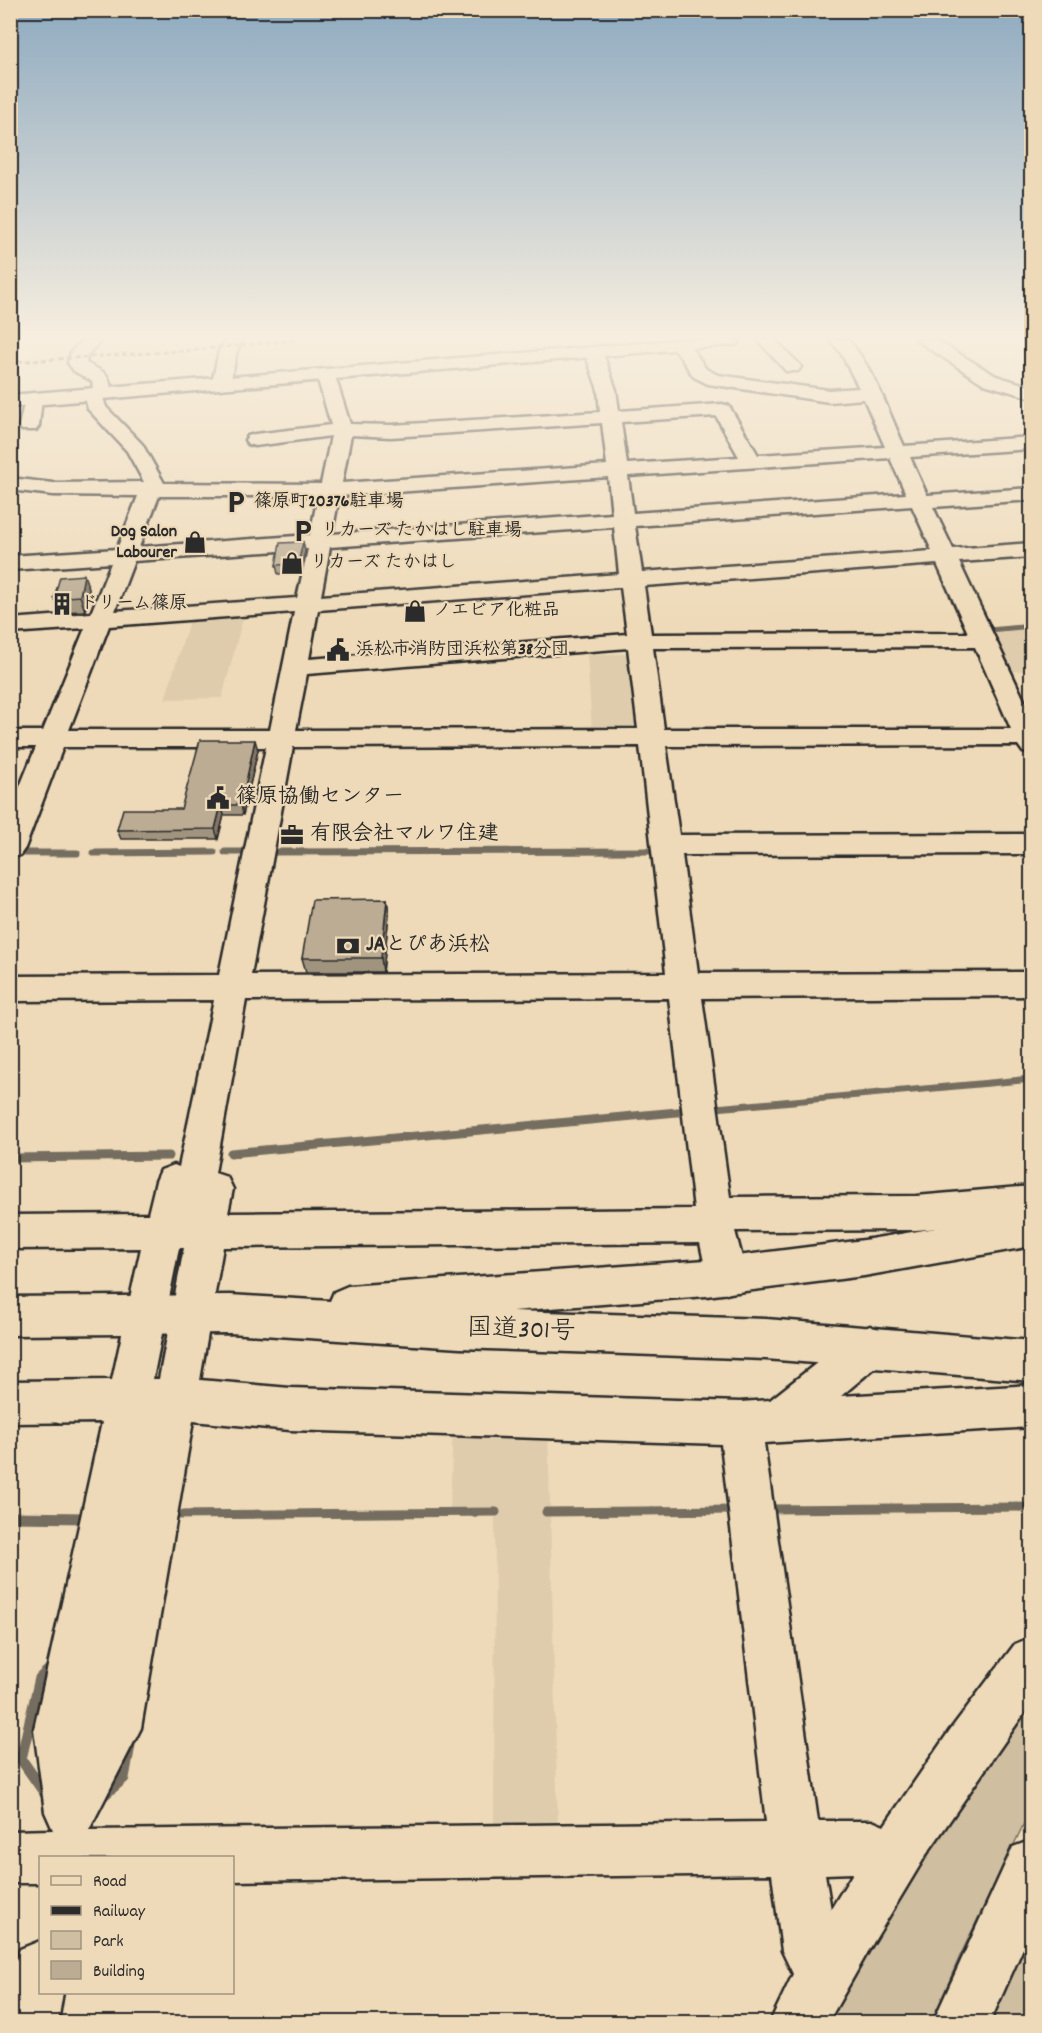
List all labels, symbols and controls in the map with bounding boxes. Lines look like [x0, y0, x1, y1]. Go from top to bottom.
parking icon: 篠原町20376駐車場 [223, 489, 249, 515]
place label: 篠原町20376駐車場 [254, 490, 403, 515]
parking icon: リカーズ たかはし駐車場 [290, 518, 316, 544]
place label: リカーズ たかはし駐車場 [321, 519, 522, 544]
place label: Dog Salon Labourer [111, 520, 177, 566]
shop icon: Dog Salon Labourer [182, 529, 208, 555]
shop icon: リカーズ たかはし [279, 550, 305, 576]
place label: リカーズ たかはし [310, 551, 457, 576]
building icon: ドリーム篠原 [49, 591, 75, 617]
place label: ドリーム篠原 [80, 592, 187, 617]
shop icon: ノエビア化粧品 [402, 598, 428, 624]
place label: ノエビア化粧品 [433, 599, 560, 624]
public building icon: 浜松市消防団浜松第38分団 [325, 637, 351, 663]
place label: 浜松市消防団浜松第38分団 [356, 638, 569, 663]
place label: 篠原協働センター [236, 783, 404, 813]
public building icon: 篠原協働センター [205, 785, 231, 811]
place label: 有限会社マルワ住建 [310, 820, 499, 850]
office icon: 有限会社マルワ住建 [279, 822, 305, 848]
place label: JAとぴあ浜松 [366, 931, 490, 961]
bank icon: JAとぴあ浜松 [335, 933, 361, 959]
street label: 国道301号 [466, 1311, 576, 1351]
legend [39, 1856, 234, 1994]
text: Road [93, 1870, 127, 1895]
text: Railway [93, 1900, 146, 1925]
text: Park [93, 1930, 124, 1955]
text: Building [93, 1960, 145, 1985]

